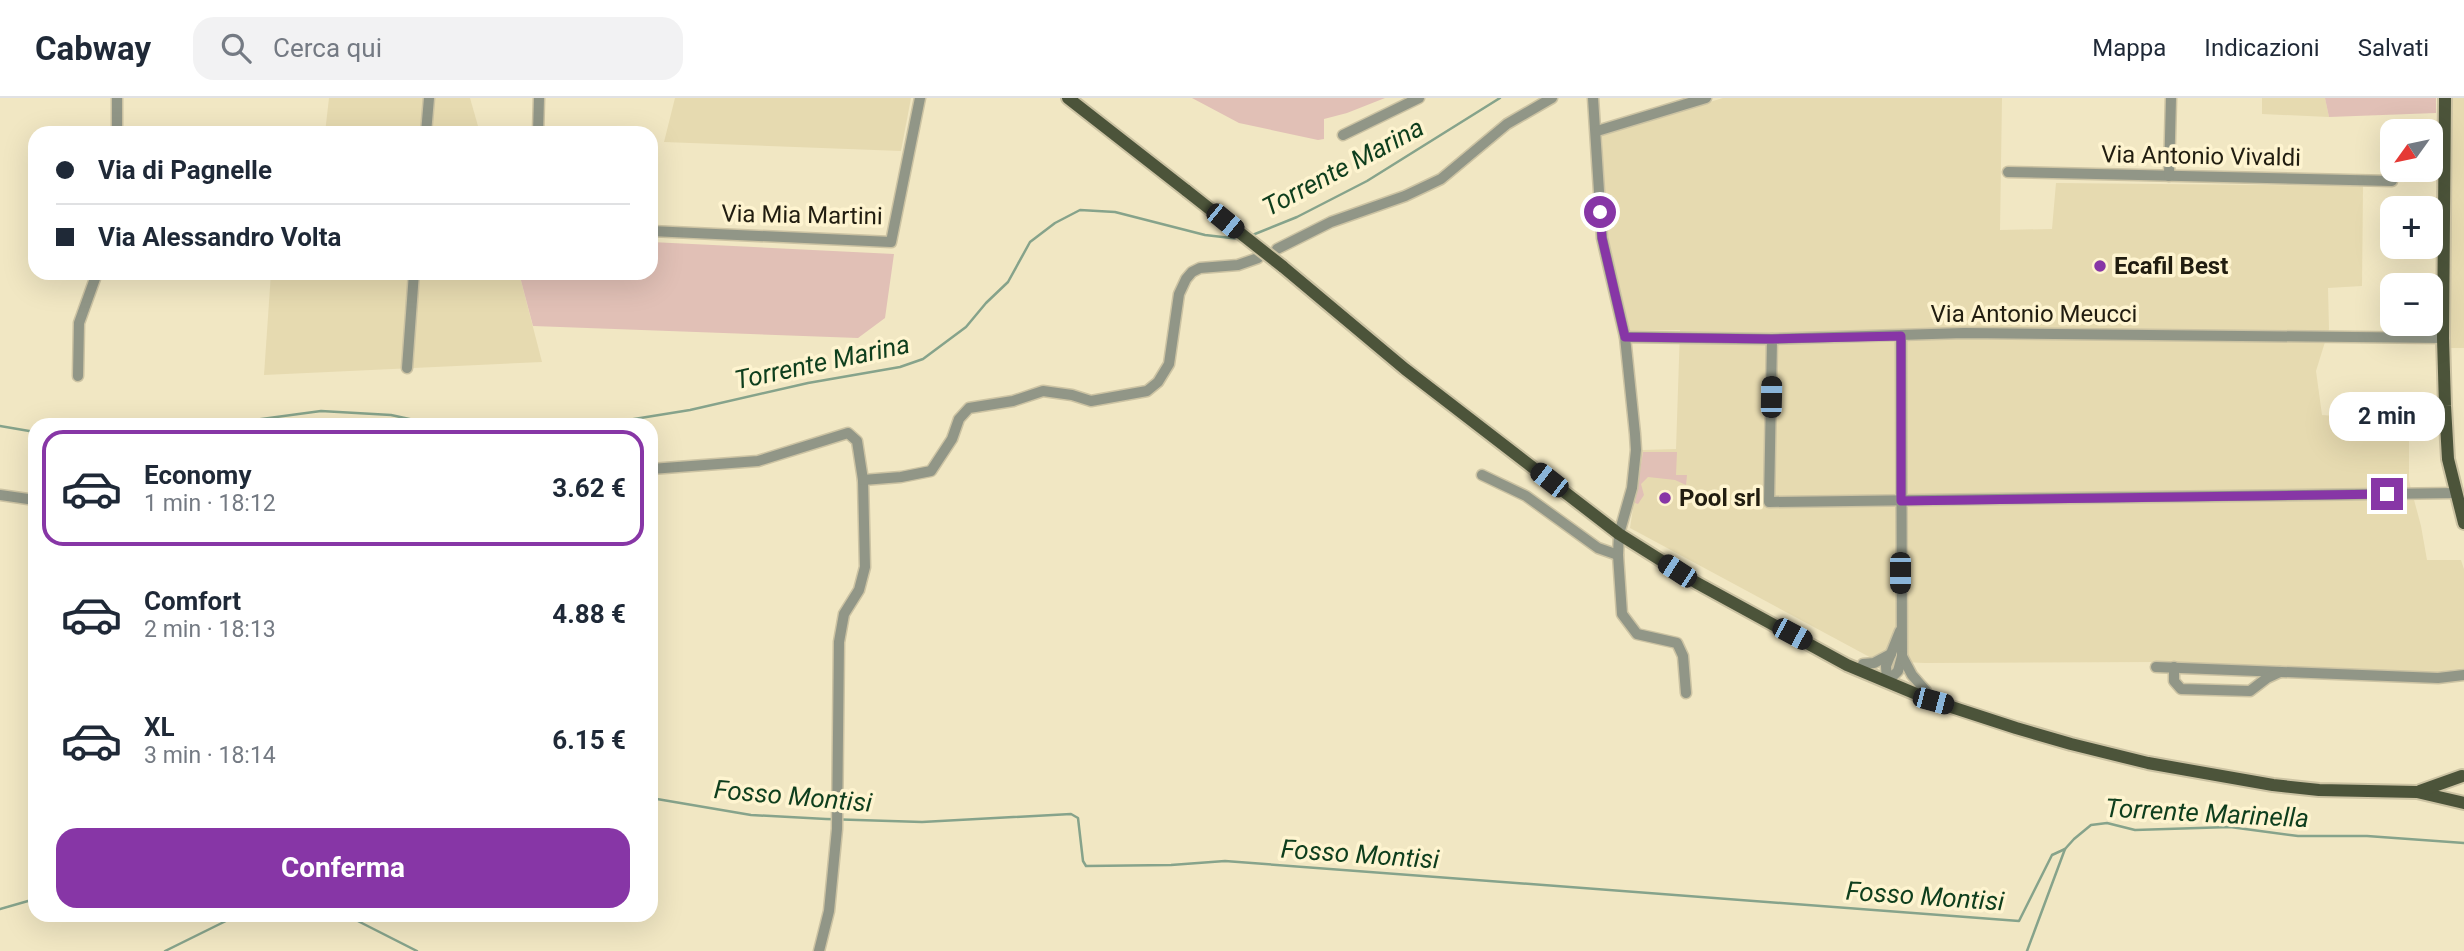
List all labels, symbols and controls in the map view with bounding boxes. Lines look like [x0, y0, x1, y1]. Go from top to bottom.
search box [193, 17, 683, 80]
text: Cabway [35, 29, 151, 68]
icon: search [217, 29, 255, 67]
text: Cerca qui [273, 33, 382, 63]
text: Mappa [2092, 34, 2166, 62]
text: Indicazioni [2204, 34, 2320, 62]
text: Salvati [2358, 34, 2429, 62]
water label: Torrente Marina [1257, 112, 1429, 222]
north arrow [2380, 119, 2443, 182]
map controls [2380, 119, 2443, 336]
street label: Via Antonio Vivaldi [2101, 140, 2301, 172]
text: Via di Pagnelle [98, 155, 272, 185]
route start [1584, 196, 1616, 228]
button: + [2380, 196, 2443, 259]
street label: Via Mia Martini [721, 200, 883, 230]
car [1203, 200, 1248, 242]
text: Via Alessandro Volta [98, 222, 341, 252]
place label: Ecafil Best [2114, 252, 2228, 280]
marker: Ecafil Best [2092, 258, 2108, 274]
button: − [2380, 273, 2443, 336]
street label: Via Antonio Meucci [1931, 300, 2137, 328]
water label: Torrente Marina [732, 329, 912, 395]
car [1761, 376, 1782, 418]
callout: 2 min [2329, 392, 2445, 442]
text: 2 min [2358, 403, 2416, 430]
icon: car [60, 457, 123, 520]
car [1526, 459, 1573, 501]
text: Economy [144, 460, 251, 490]
text: 3.62 € [552, 473, 626, 503]
route end [2371, 478, 2403, 510]
place label: Pool srl [1679, 484, 1761, 512]
text: 1 min · 18:12 [144, 490, 276, 517]
marker: Pool srl [1657, 490, 1673, 506]
car [1654, 551, 1701, 591]
car [1890, 552, 1911, 594]
icon: car [60, 583, 123, 646]
text: Comfort [144, 586, 241, 616]
text: 4.88 € [552, 599, 626, 629]
car [1769, 615, 1816, 653]
text: 2 min · 18:13 [144, 616, 276, 643]
car [1910, 685, 1957, 717]
icon: car [60, 709, 123, 772]
text: XL [144, 712, 175, 742]
text: 6.15 € [552, 725, 626, 755]
text: 3 min · 18:14 [144, 742, 276, 769]
water label: Fosso Montisi [713, 774, 874, 818]
water label: Torrente Marinella [2104, 793, 2310, 833]
button: Conferma [56, 828, 630, 908]
water label: Fosso Montisi [1280, 834, 1441, 875]
water label: Fosso Montisi [1845, 876, 2006, 917]

